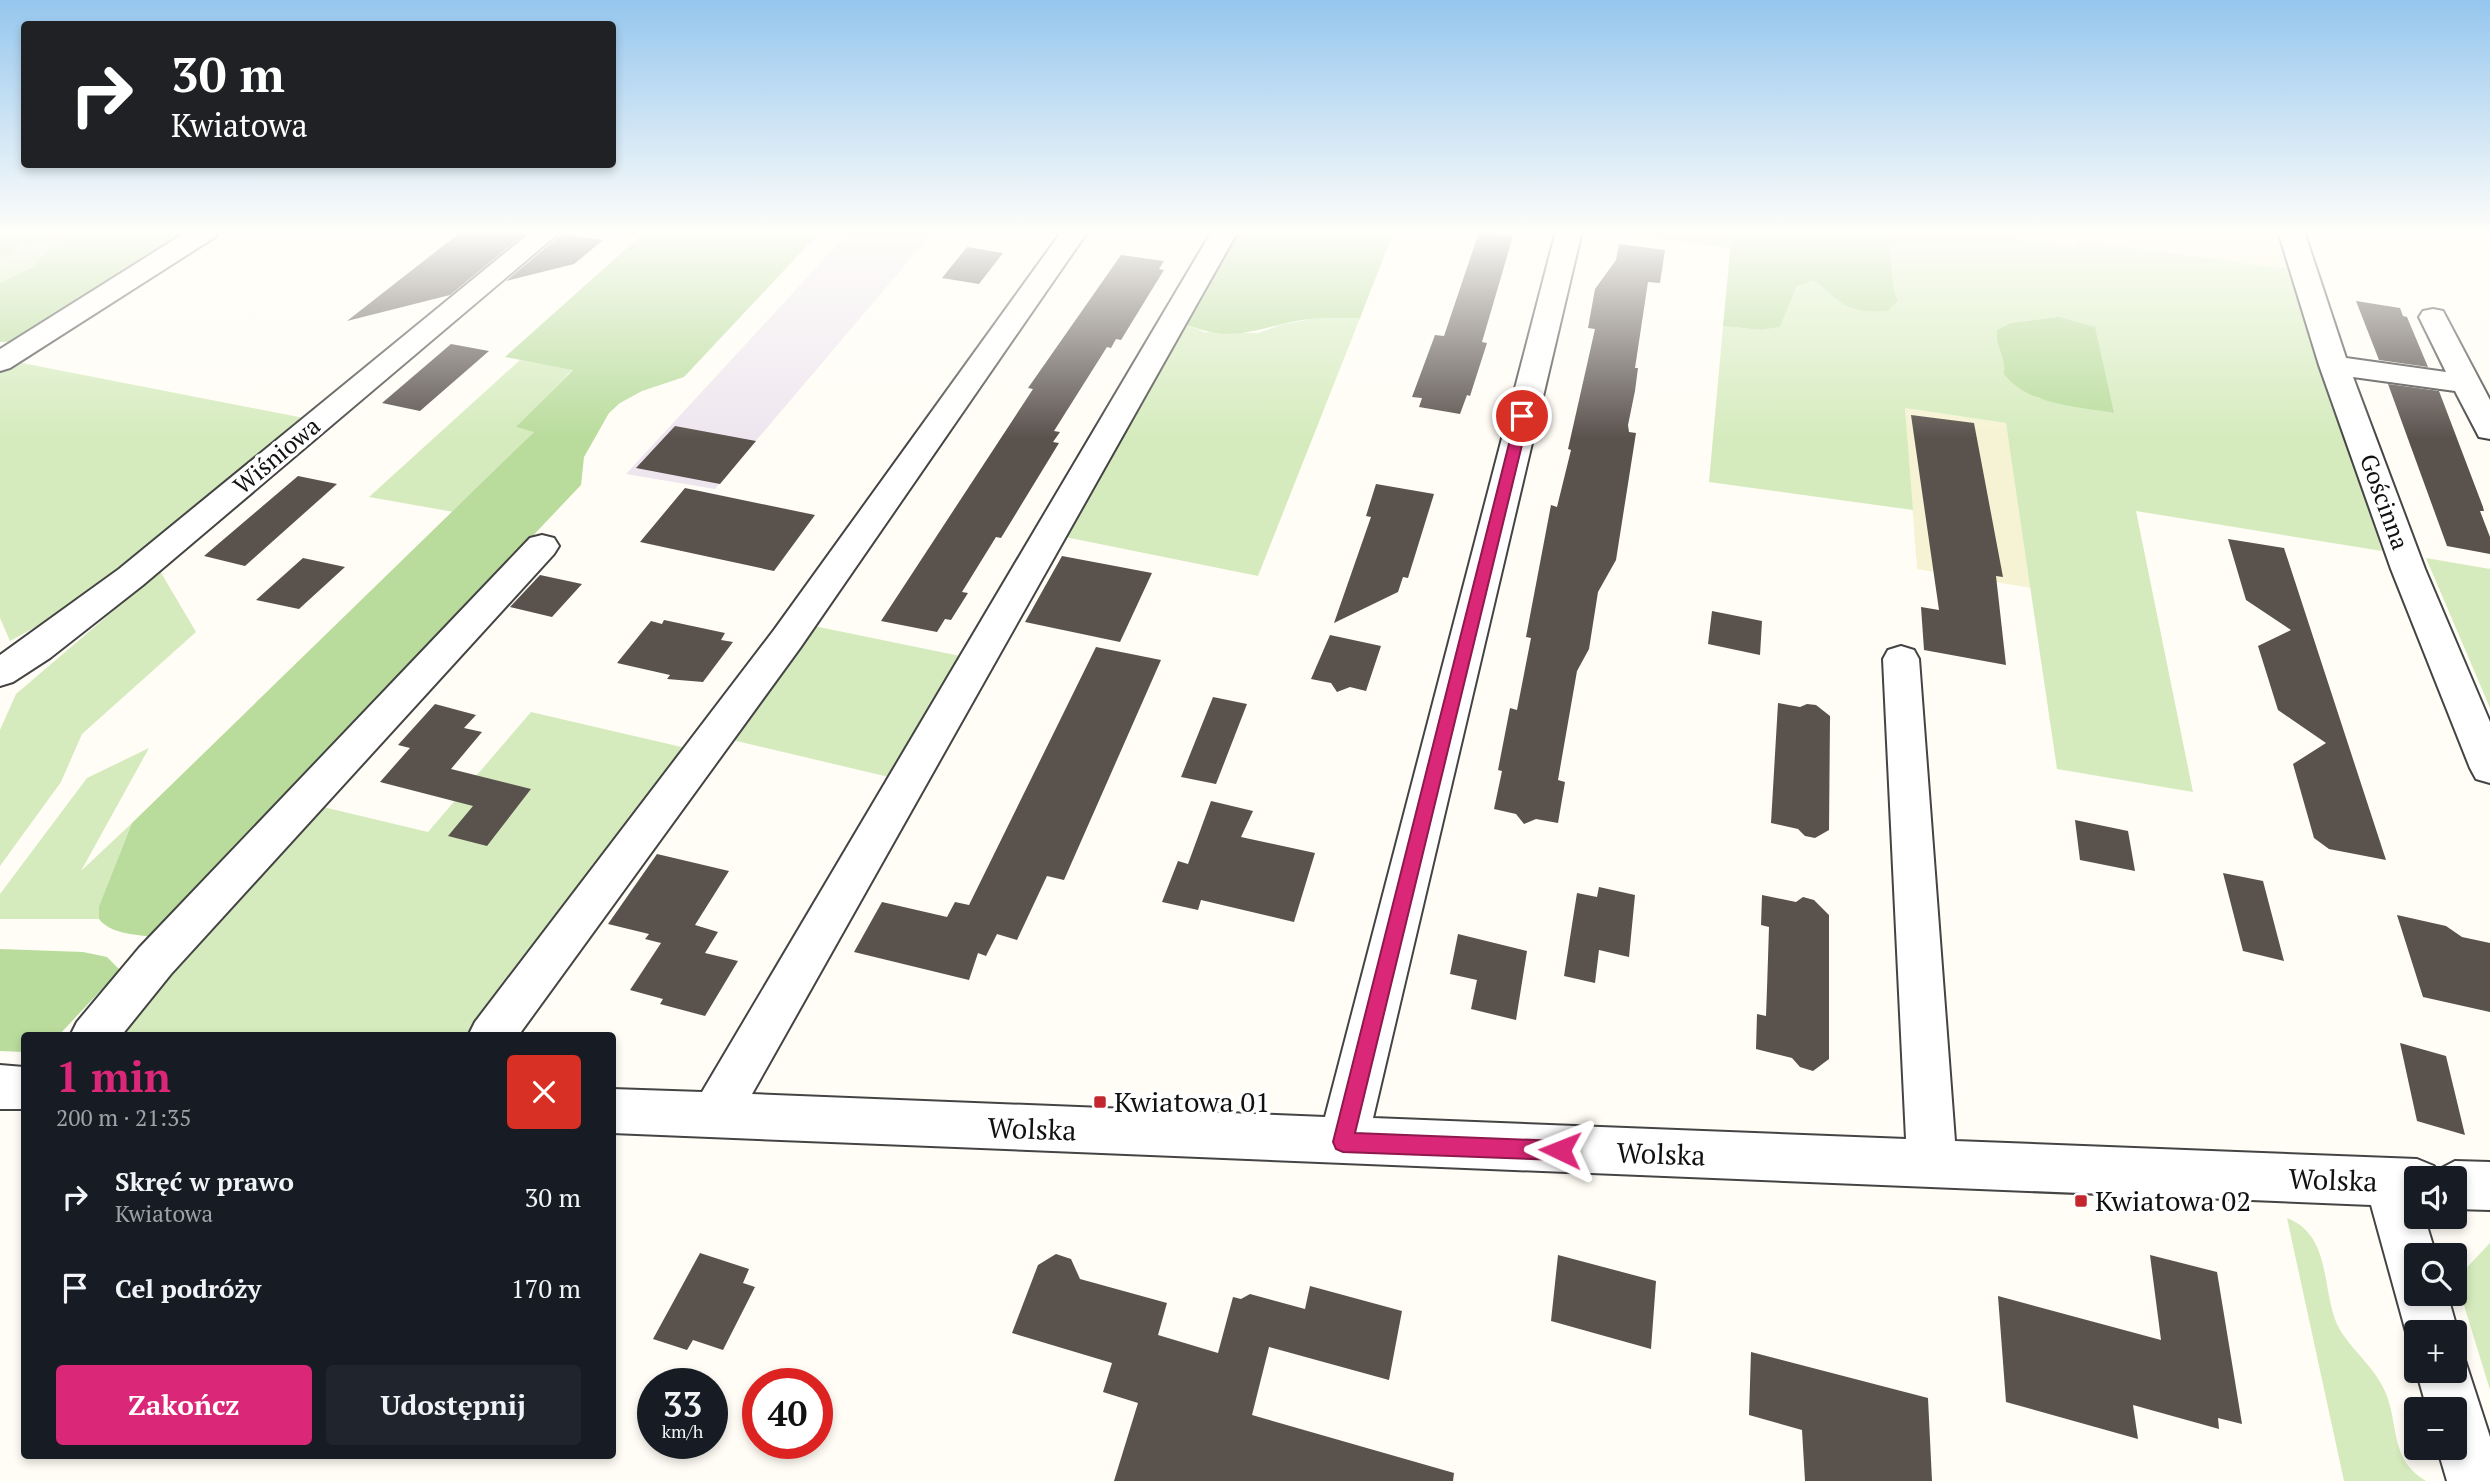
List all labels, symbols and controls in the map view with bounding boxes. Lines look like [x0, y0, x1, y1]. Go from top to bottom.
text: 30 m [171, 41, 285, 106]
icon: right [56, 49, 147, 140]
text: Kwiatowa [171, 104, 308, 146]
pin [1492, 386, 1552, 446]
icon: arrive [1503, 397, 1541, 435]
street label: Wiśniowa [226, 410, 327, 501]
street label: Gościnna [2353, 450, 2417, 554]
text: 1 min [56, 1048, 171, 1104]
button: close [507, 1055, 581, 1129]
place label: Kwiatowa 01 [1114, 1083, 1270, 1120]
marker: Kwiatowa 01 [1092, 1094, 1108, 1110]
text: 200 m · 21:35 [56, 1102, 191, 1133]
street label: Wolska [987, 1108, 1077, 1149]
position arrow [1523, 1113, 1597, 1187]
street label: Wolska [1616, 1133, 1706, 1174]
street label: Wolska [2288, 1159, 2378, 1200]
text: Skręć w prawo [115, 1164, 294, 1198]
map controls [2404, 1166, 2467, 1460]
button: sound [2404, 1166, 2467, 1229]
icon: right [56, 1178, 94, 1216]
text: 30 m [525, 1180, 581, 1214]
place label: Kwiatowa 02 [2095, 1182, 2251, 1219]
marker: Kwiatowa 02 [2073, 1193, 2089, 1209]
text: Kwiatowa [115, 1198, 213, 1229]
button: search [2404, 1243, 2467, 1306]
icon: arrive [56, 1269, 94, 1307]
text: Cel podróży [115, 1271, 261, 1305]
text: 170 m [511, 1271, 581, 1305]
button: + [2404, 1320, 2467, 1383]
button: Zakończ [56, 1365, 312, 1445]
button: Udostępnij [326, 1365, 581, 1445]
speed limit sign: 40 [742, 1368, 833, 1459]
text: 33 [663, 1381, 702, 1427]
button: − [2404, 1397, 2467, 1460]
text: km/h [662, 1419, 703, 1443]

